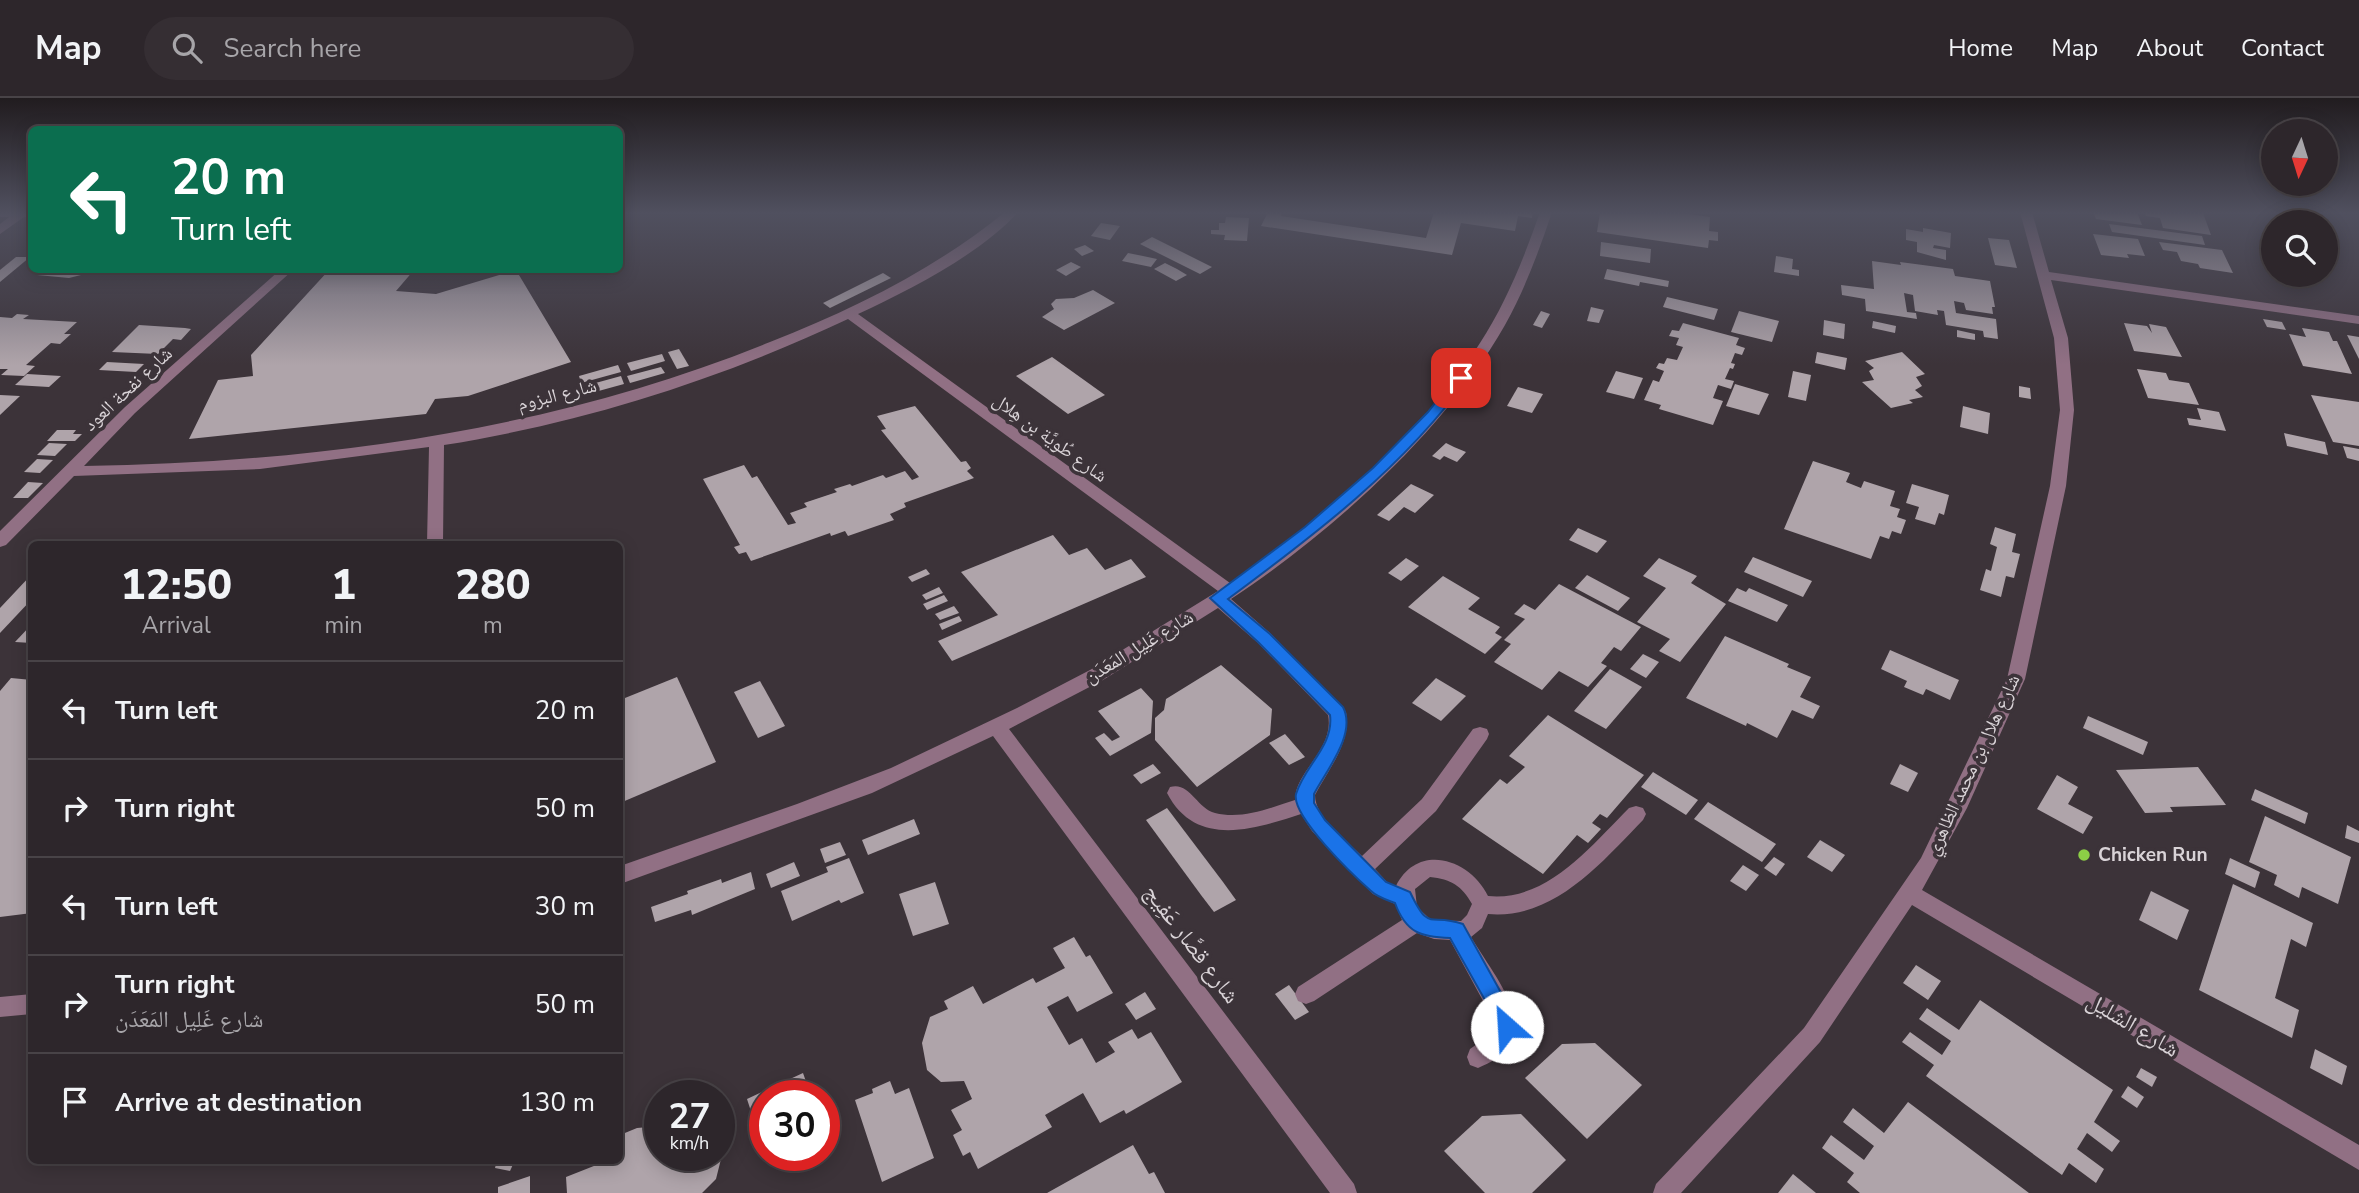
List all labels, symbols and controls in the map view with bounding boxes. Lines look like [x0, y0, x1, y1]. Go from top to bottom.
search box [144, 17, 634, 80]
text: Map [35, 26, 102, 71]
icon: search [168, 29, 206, 67]
text: Search here [224, 31, 361, 66]
text: Home [1948, 32, 2013, 64]
text: Map [2051, 32, 2098, 64]
text: About [2136, 32, 2203, 64]
text: Contact [2241, 32, 2324, 64]
north arrow [2261, 119, 2338, 196]
map controls [2261, 119, 2338, 287]
text: 20 m [171, 144, 286, 211]
icon: left [56, 154, 147, 245]
text: Turn left [171, 208, 291, 251]
button: search [2261, 210, 2338, 287]
street label: شارع نفحة العود [78, 341, 178, 437]
pin [1431, 348, 1491, 408]
icon: arrive [1442, 359, 1480, 397]
street label: شارع البزوم [515, 373, 599, 417]
street label: شارع طُويَّة بن هِلال [987, 387, 1113, 489]
text: 12:50 [120, 557, 232, 614]
text: 1 [331, 557, 356, 614]
text: 280 [455, 557, 531, 614]
street label: شارع غَلِيل المَعَدَن [1080, 604, 1198, 690]
text: Arrival [142, 610, 211, 641]
text: min [325, 610, 363, 641]
text: m [483, 610, 503, 641]
street label: شارع هلال بن محمد الظاهري [1920, 670, 2028, 861]
icon: left [56, 691, 94, 729]
text: Turn left [115, 693, 218, 728]
text: 20 m [535, 693, 595, 728]
icon: right [56, 789, 94, 827]
text: Turn right [115, 791, 234, 826]
text: 50 m [535, 791, 595, 826]
place label: Chicken Run [2098, 842, 2208, 868]
marker: Chicken Run [2076, 847, 2092, 863]
street label: شارع قصَّار عَفِيج [1137, 878, 1247, 1010]
icon: left [56, 887, 94, 925]
text: Turn left [115, 889, 218, 924]
text: 30 m [535, 889, 595, 924]
text: Turn right [115, 967, 234, 1002]
icon: right [56, 985, 94, 1023]
street label: شارع الشليل [2081, 985, 2185, 1065]
text: 50 m [535, 987, 595, 1022]
position arrow [1470, 990, 1544, 1064]
text: شارع غَلِيل المَعَدَن [115, 1004, 263, 1035]
speed limit sign: 30 [749, 1080, 840, 1171]
icon: arrive [56, 1083, 94, 1121]
text: Arrive at destination [115, 1085, 362, 1120]
text: 130 m [519, 1085, 595, 1120]
text: 27 [668, 1093, 711, 1140]
text: km/h [670, 1131, 709, 1155]

